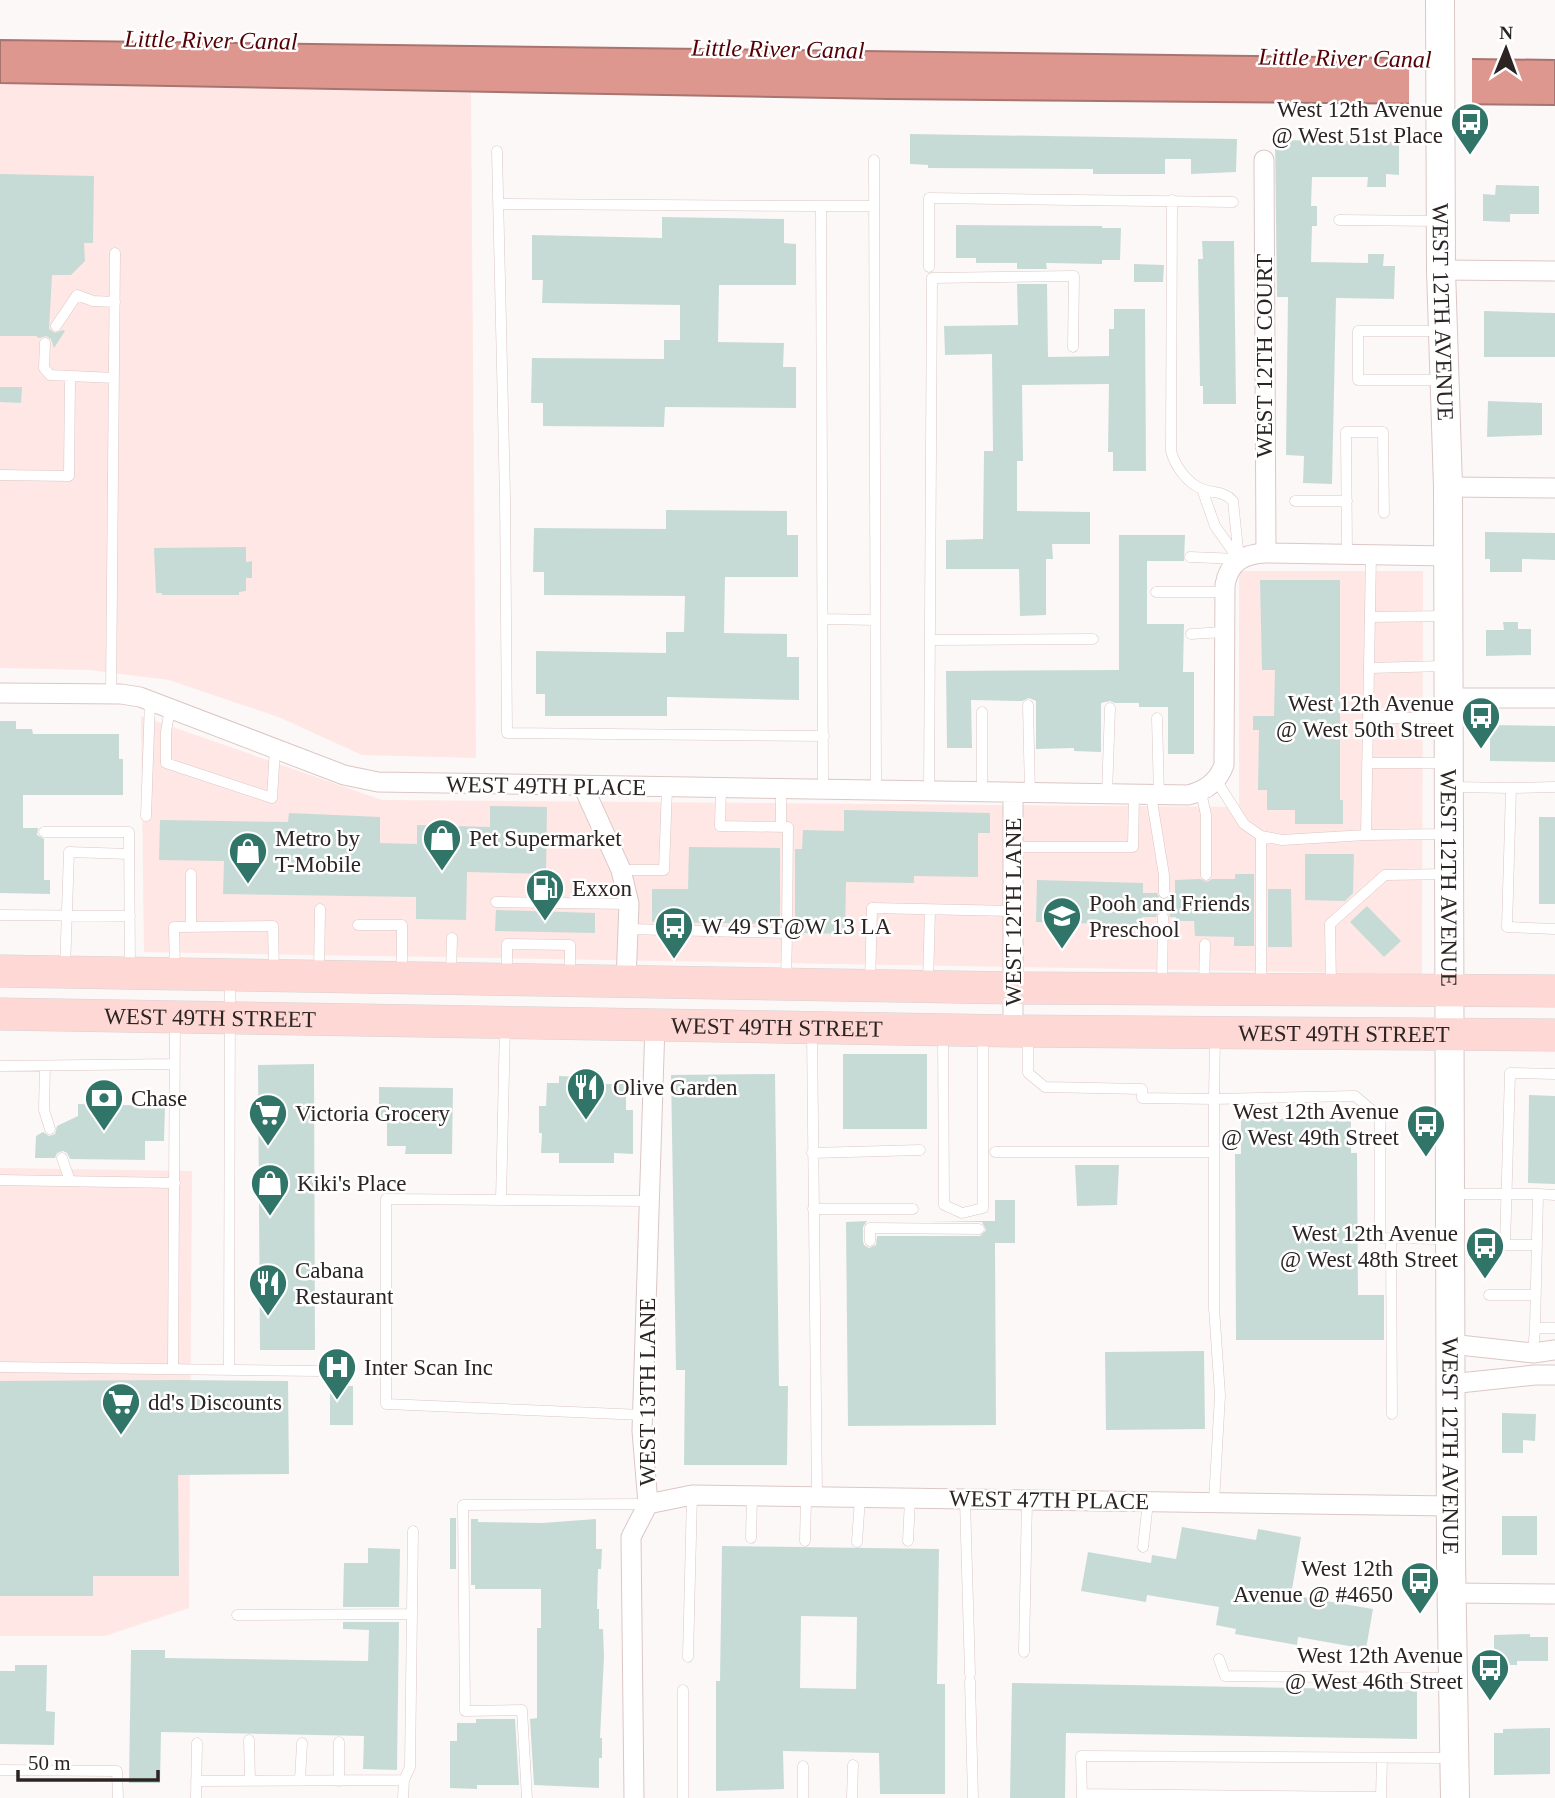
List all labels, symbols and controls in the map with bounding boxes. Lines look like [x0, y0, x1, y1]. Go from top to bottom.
north arrow [1471, 14, 1541, 84]
text: N [1499, 22, 1514, 43]
water label: Little River Canal [123, 25, 298, 55]
water label: Little River Canal [690, 34, 865, 64]
water label: Little River Canal [1257, 43, 1432, 73]
place label: West 12th Avenue @ West 51st Place [1271, 97, 1443, 148]
bus stop icon: West 12th Avenue @ West 51st Place [1449, 101, 1491, 156]
street label: WEST 12TH AVENUE [1428, 203, 1458, 421]
street label: WEST 12TH COURT [1252, 254, 1277, 458]
place label: West 12th Avenue @ West 50th Street [1276, 691, 1455, 742]
bus stop icon: West 12th Avenue @ West 50th Street [1460, 695, 1502, 750]
street label: WEST 12TH AVENUE [1436, 769, 1462, 987]
street label: WEST 49TH PLACE [446, 772, 646, 800]
shop icon: Pet Supermarket [421, 817, 463, 872]
street label: WEST 12TH LANE [1001, 818, 1026, 1006]
place label: Metro by T-Mobile [275, 826, 361, 877]
place label: Pet Supermarket [469, 826, 622, 851]
shop icon: Metro by T-Mobile [227, 830, 269, 885]
fuel station icon: Exxon [524, 867, 566, 922]
place label: Exxon [572, 876, 633, 901]
place label: Pooh and Friends Preschool [1089, 891, 1250, 942]
school or university icon: Pooh and Friends Preschool [1041, 895, 1083, 950]
bus stop icon: W 49 ST@W 13 LA [653, 905, 695, 960]
place label: W 49 ST@W 13 LA [701, 914, 892, 939]
street label: WEST 49TH STREET [104, 1003, 316, 1032]
street label: WEST 49TH STREET [671, 1013, 883, 1041]
street label: WEST 49TH STREET [1238, 1020, 1450, 1047]
restaurant icon: Olive Garden [565, 1066, 607, 1121]
place label: Olive Garden [613, 1075, 738, 1100]
bank icon: Chase [83, 1077, 125, 1132]
place label: Chase [131, 1086, 187, 1111]
supermarket icon: Victoria Grocery [247, 1092, 289, 1147]
place label: West 12th Avenue @ West 49th Street [1221, 1099, 1400, 1150]
place label: Victoria Grocery [295, 1101, 451, 1126]
bus stop icon: West 12th Avenue @ West 49th Street [1405, 1103, 1447, 1158]
shop icon: Kiki's Place [249, 1162, 291, 1217]
place label: Kiki's Place [297, 1171, 407, 1196]
place label: West 12th Avenue @ West 48th Street [1280, 1221, 1459, 1272]
bus stop icon: West 12th Avenue @ West 48th Street [1464, 1225, 1506, 1280]
place label: Cabana Restaurant [295, 1258, 394, 1309]
restaurant icon: Cabana Restaurant [247, 1262, 289, 1317]
street label: WEST 13TH LANE [635, 1298, 660, 1486]
street label: WEST 12TH AVENUE [1438, 1337, 1463, 1555]
hospital icon: Inter Scan Inc [316, 1346, 358, 1401]
place label: Inter Scan Inc [364, 1355, 493, 1380]
supermarket icon: dd's Discounts [100, 1381, 142, 1436]
place label: dd's Discounts [148, 1390, 282, 1415]
street label: WEST 47TH PLACE [949, 1486, 1149, 1514]
place label: West 12th Avenue @ #4650 [1233, 1556, 1393, 1607]
bus stop icon: West 12th Avenue @ #4650 [1399, 1560, 1441, 1615]
place label: West 12th Avenue @ West 46th Street [1285, 1643, 1464, 1694]
bus stop icon: West 12th Avenue @ West 46th Street [1469, 1647, 1511, 1702]
scale bar [18, 1738, 158, 1782]
text: 50 m [28, 1751, 71, 1775]

